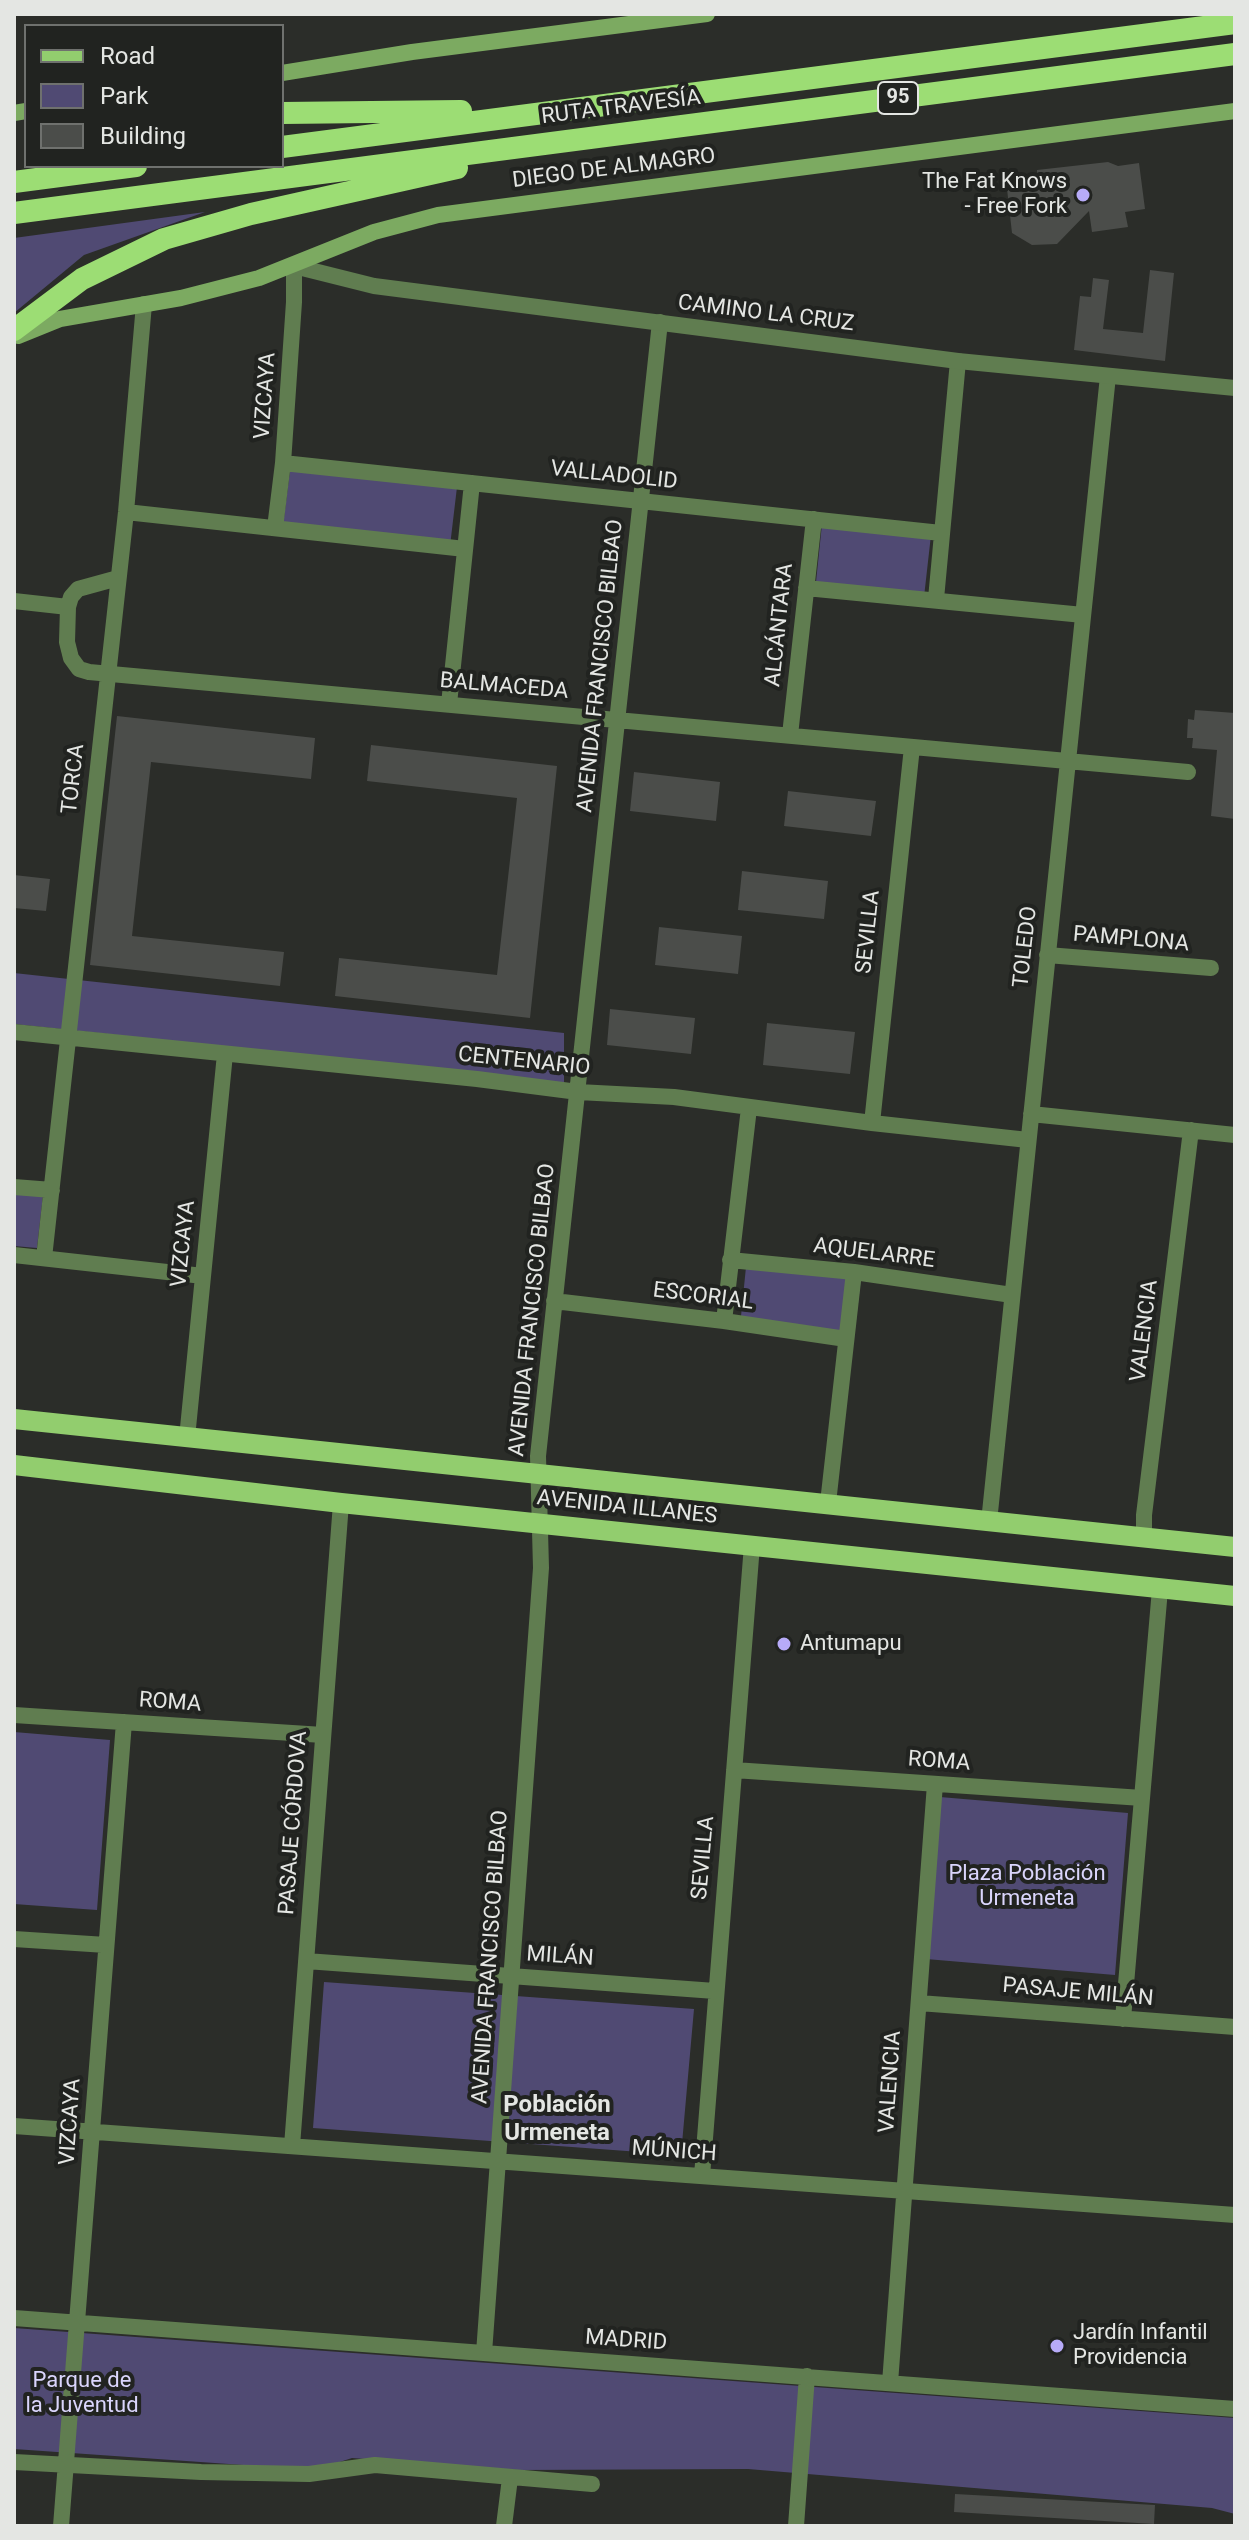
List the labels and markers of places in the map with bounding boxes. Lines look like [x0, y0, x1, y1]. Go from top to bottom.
place label: The Fat Knows - Free Fork [922, 169, 1067, 220]
marker: The Fat Knows - Free Fork [1074, 186, 1092, 204]
place label: Antumapu [800, 1631, 902, 1657]
marker: Antumapu [775, 1635, 793, 1653]
place label: Jardín Infantil Providencia [1073, 2320, 1208, 2372]
marker: Jardín Infantil Providencia [1048, 2337, 1066, 2355]

